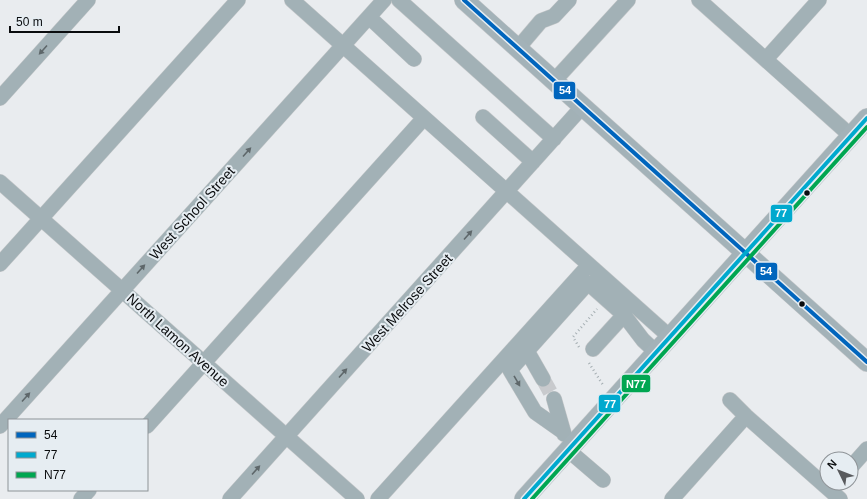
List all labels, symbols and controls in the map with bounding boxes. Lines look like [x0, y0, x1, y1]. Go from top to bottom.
scale bar [10, 8, 119, 34]
text: 50 m [16, 15, 43, 29]
one-way arrow [39, 45, 48, 55]
line badge: 54 [553, 81, 576, 100]
text: 54 [559, 84, 572, 96]
one-way arrow [242, 147, 252, 157]
street label: West School Street [146, 163, 238, 263]
unlabelled marker [802, 188, 812, 198]
line badge: 77 [770, 204, 793, 223]
text: 77 [775, 207, 787, 219]
one-way arrow [463, 230, 472, 240]
street label: West Melrose Street [359, 251, 455, 355]
line badge: 54 [755, 262, 778, 281]
one-way arrow [136, 264, 146, 274]
text: 54 [760, 265, 773, 277]
street label: North Lamon Avenue [124, 290, 232, 390]
unlabelled marker [797, 299, 807, 309]
one-way arrow [339, 368, 348, 379]
line badge: N77 [621, 374, 651, 393]
one-way arrow [513, 375, 520, 387]
text: N77 [626, 378, 646, 390]
one-way arrow [21, 392, 31, 402]
line badge: 77 [598, 394, 621, 413]
text: 77 [604, 398, 616, 410]
legend [8, 419, 148, 491]
text: 54 [44, 428, 58, 442]
text: 77 [44, 448, 58, 462]
north arrow [819, 451, 859, 491]
text: N [825, 457, 839, 471]
one-way arrow [252, 465, 261, 475]
text: N77 [44, 468, 66, 482]

